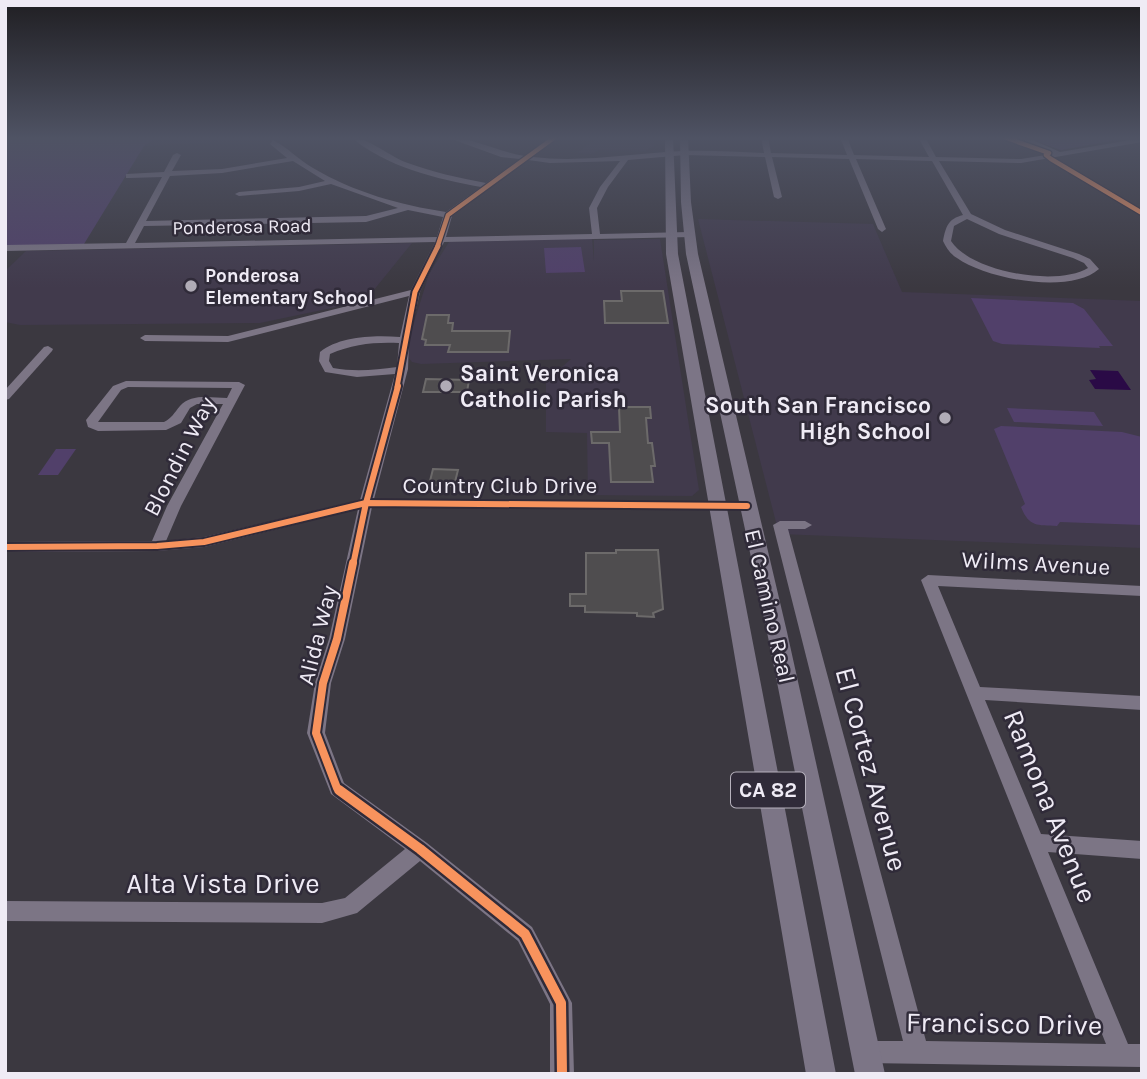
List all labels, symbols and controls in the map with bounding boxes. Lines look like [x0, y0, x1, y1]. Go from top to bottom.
street label: Ponderosa Road [172, 215, 312, 239]
place label: Ponderosa Elementary School [205, 265, 374, 309]
marker: Ponderosa Elementary School [183, 278, 199, 294]
place label: Saint Veronica Catholic Parish [460, 360, 627, 413]
marker: Saint Veronica Catholic Parish [438, 378, 454, 394]
street label: Blondin Way [138, 392, 221, 520]
place label: South San Francisco High School [705, 392, 931, 445]
marker: South San Francisco High School [937, 410, 953, 426]
street label: Country Club Drive [403, 472, 597, 499]
street label: El Camino Real [739, 527, 800, 686]
street label: Wilms Avenue [961, 546, 1111, 581]
street label: Alida Way [292, 582, 343, 688]
street label: El Cortez Avenue [828, 664, 915, 875]
street label: Ramona Avenue [997, 705, 1104, 907]
road number: CA 82 [731, 772, 805, 808]
street label: Alta Vista Drive [126, 867, 320, 900]
street label: Francisco Drive [906, 1005, 1102, 1042]

